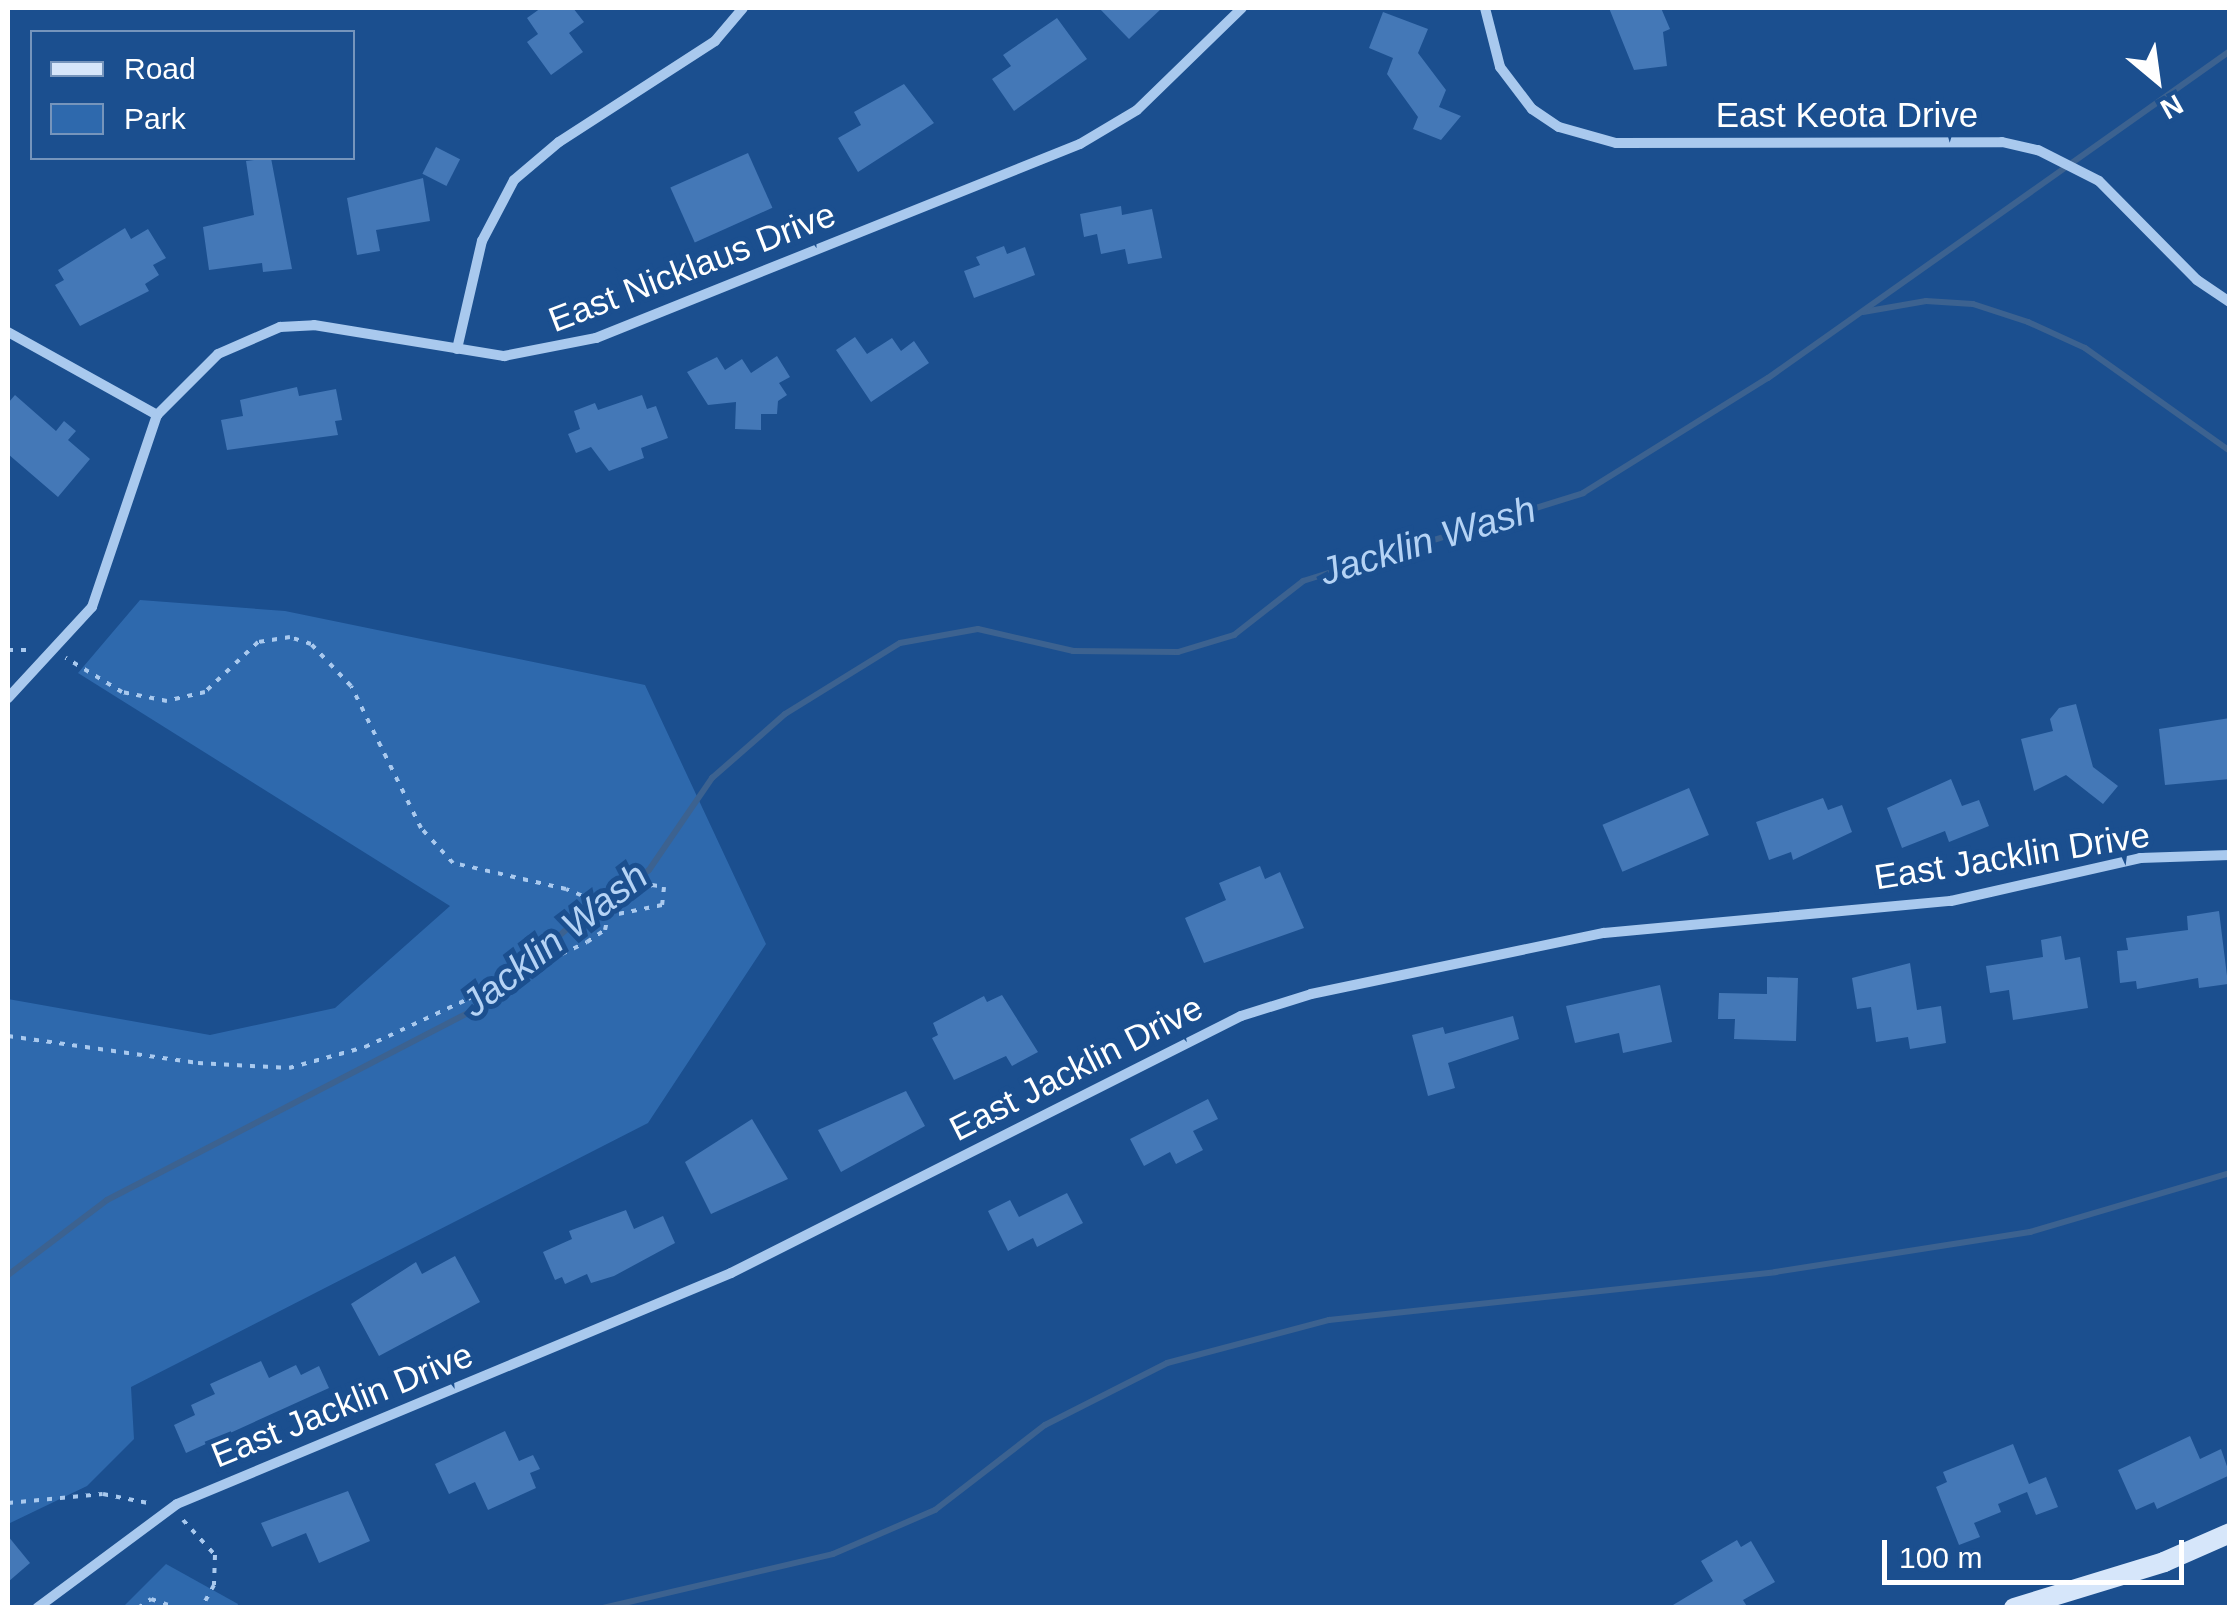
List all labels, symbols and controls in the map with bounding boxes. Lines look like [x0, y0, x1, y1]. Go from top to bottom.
legend [30, 30, 355, 160]
north arrow [2107, 30, 2207, 130]
text: Road [124, 52, 196, 85]
text: N [2155, 88, 2188, 125]
street label: East Keota Drive [1716, 94, 1978, 136]
text: Park [124, 102, 186, 135]
street label: East Nicklaus Drive [543, 193, 841, 341]
water label: Jacklin Wash [1315, 487, 1541, 595]
street label: East Jacklin Drive [1871, 814, 2153, 898]
water label: Jacklin Wash [453, 853, 657, 1027]
street label: East Jacklin Drive [943, 986, 1209, 1150]
street label: East Jacklin Drive [205, 1333, 479, 1477]
scale bar [1887, 1520, 2190, 1582]
text: 100 m [1899, 1541, 1982, 1574]

